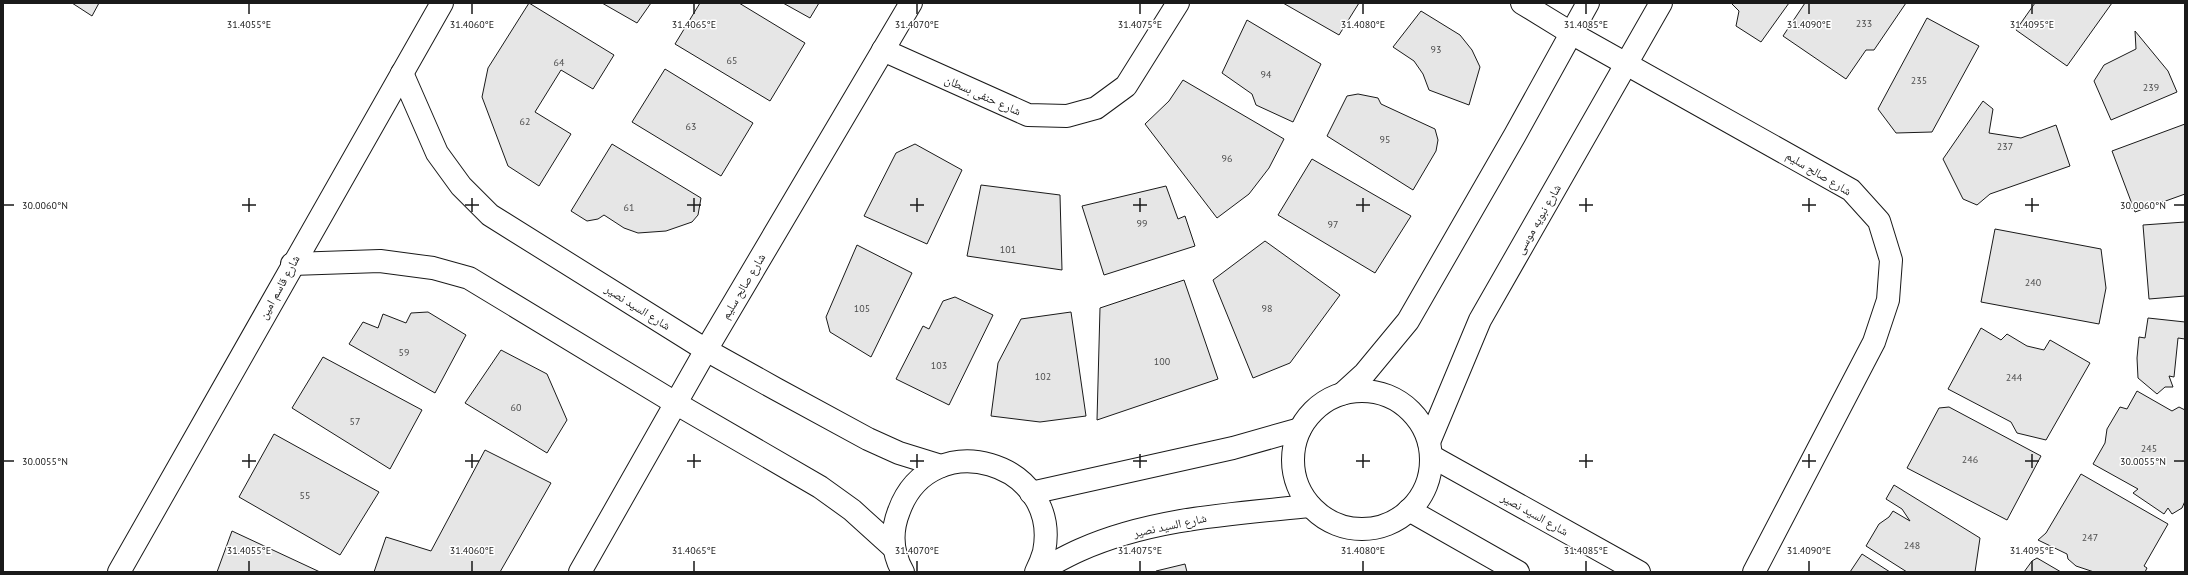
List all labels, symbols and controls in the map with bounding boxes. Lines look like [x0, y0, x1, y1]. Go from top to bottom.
house number: 233 [1856, 17, 1872, 30]
text: 31.4055°E [227, 18, 271, 31]
text: 31.4060°E [450, 18, 494, 31]
text: 31.4065°E [672, 18, 716, 31]
text: 31.4070°E [895, 18, 939, 31]
text: 31.4075°E [1118, 18, 1162, 31]
text: 31.4080°E [1341, 18, 1385, 31]
text: 31.4085°E [1564, 18, 1608, 31]
text: 31.4090°E [1787, 18, 1831, 31]
text: 31.4095°E [2010, 18, 2054, 31]
house number: 93 [1431, 43, 1441, 56]
house number: 65 [727, 54, 737, 67]
house number: 64 [554, 56, 565, 69]
house number: 94 [1261, 68, 1272, 81]
street label: شارع حنفى بسطان [942, 71, 1024, 120]
house number: 235 [1911, 74, 1927, 87]
house number: 239 [2143, 81, 2159, 94]
house number: 62 [520, 115, 530, 128]
house number: 63 [686, 120, 696, 133]
house number: 95 [1380, 133, 1390, 146]
house number: 237 [1997, 140, 2013, 153]
street label: شارع صالح سليم [1783, 148, 1855, 199]
house number: 96 [1222, 152, 1232, 165]
street label: شارع نبويه موسى [1512, 181, 1565, 257]
text: 30.0060°N [22, 199, 68, 212]
text: 30.0060°N [2120, 199, 2166, 212]
house number: 61 [624, 201, 634, 214]
house number: 99 [1137, 217, 1147, 230]
house number: 97 [1328, 218, 1338, 231]
house number: 101 [1000, 243, 1016, 256]
street label: شارع صالح سليم [718, 250, 769, 322]
street label: شارع قاسم امين [255, 252, 304, 322]
house number: 240 [2025, 276, 2042, 289]
street label: شارع السيد نصير [601, 280, 674, 334]
house number: 105 [854, 302, 870, 315]
house number: 98 [1262, 302, 1272, 315]
house number: 59 [399, 346, 409, 359]
house number: 100 [1154, 355, 1171, 368]
house number: 103 [931, 359, 947, 372]
house number: 102 [1035, 370, 1051, 383]
house number: 244 [2006, 371, 2023, 384]
house number: 60 [511, 401, 522, 414]
house number: 57 [350, 415, 360, 428]
house number: 245 [2141, 442, 2157, 455]
house number: 246 [1962, 453, 1978, 466]
text: 30.0055°N [22, 455, 68, 468]
text: 30.0055°N [2120, 455, 2166, 468]
house number: 55 [300, 489, 310, 502]
street label: شارع السيد نصير [1497, 489, 1571, 540]
street label: شارع السيد نصير [1131, 510, 1208, 541]
house number: 247 [2082, 531, 2098, 544]
house number: 248 [1904, 539, 1920, 552]
text: 31.4055°E [227, 544, 271, 557]
text: 31.4060°E [450, 544, 494, 557]
text: 31.4065°E [672, 544, 716, 557]
text: 31.4070°E [895, 544, 939, 557]
text: 31.4075°E [1118, 544, 1162, 557]
text: 31.4080°E [1341, 544, 1385, 557]
text: 31.4085°E [1564, 544, 1608, 557]
text: 31.4090°E [1787, 544, 1831, 557]
text: 31.4095°E [2010, 544, 2054, 557]

